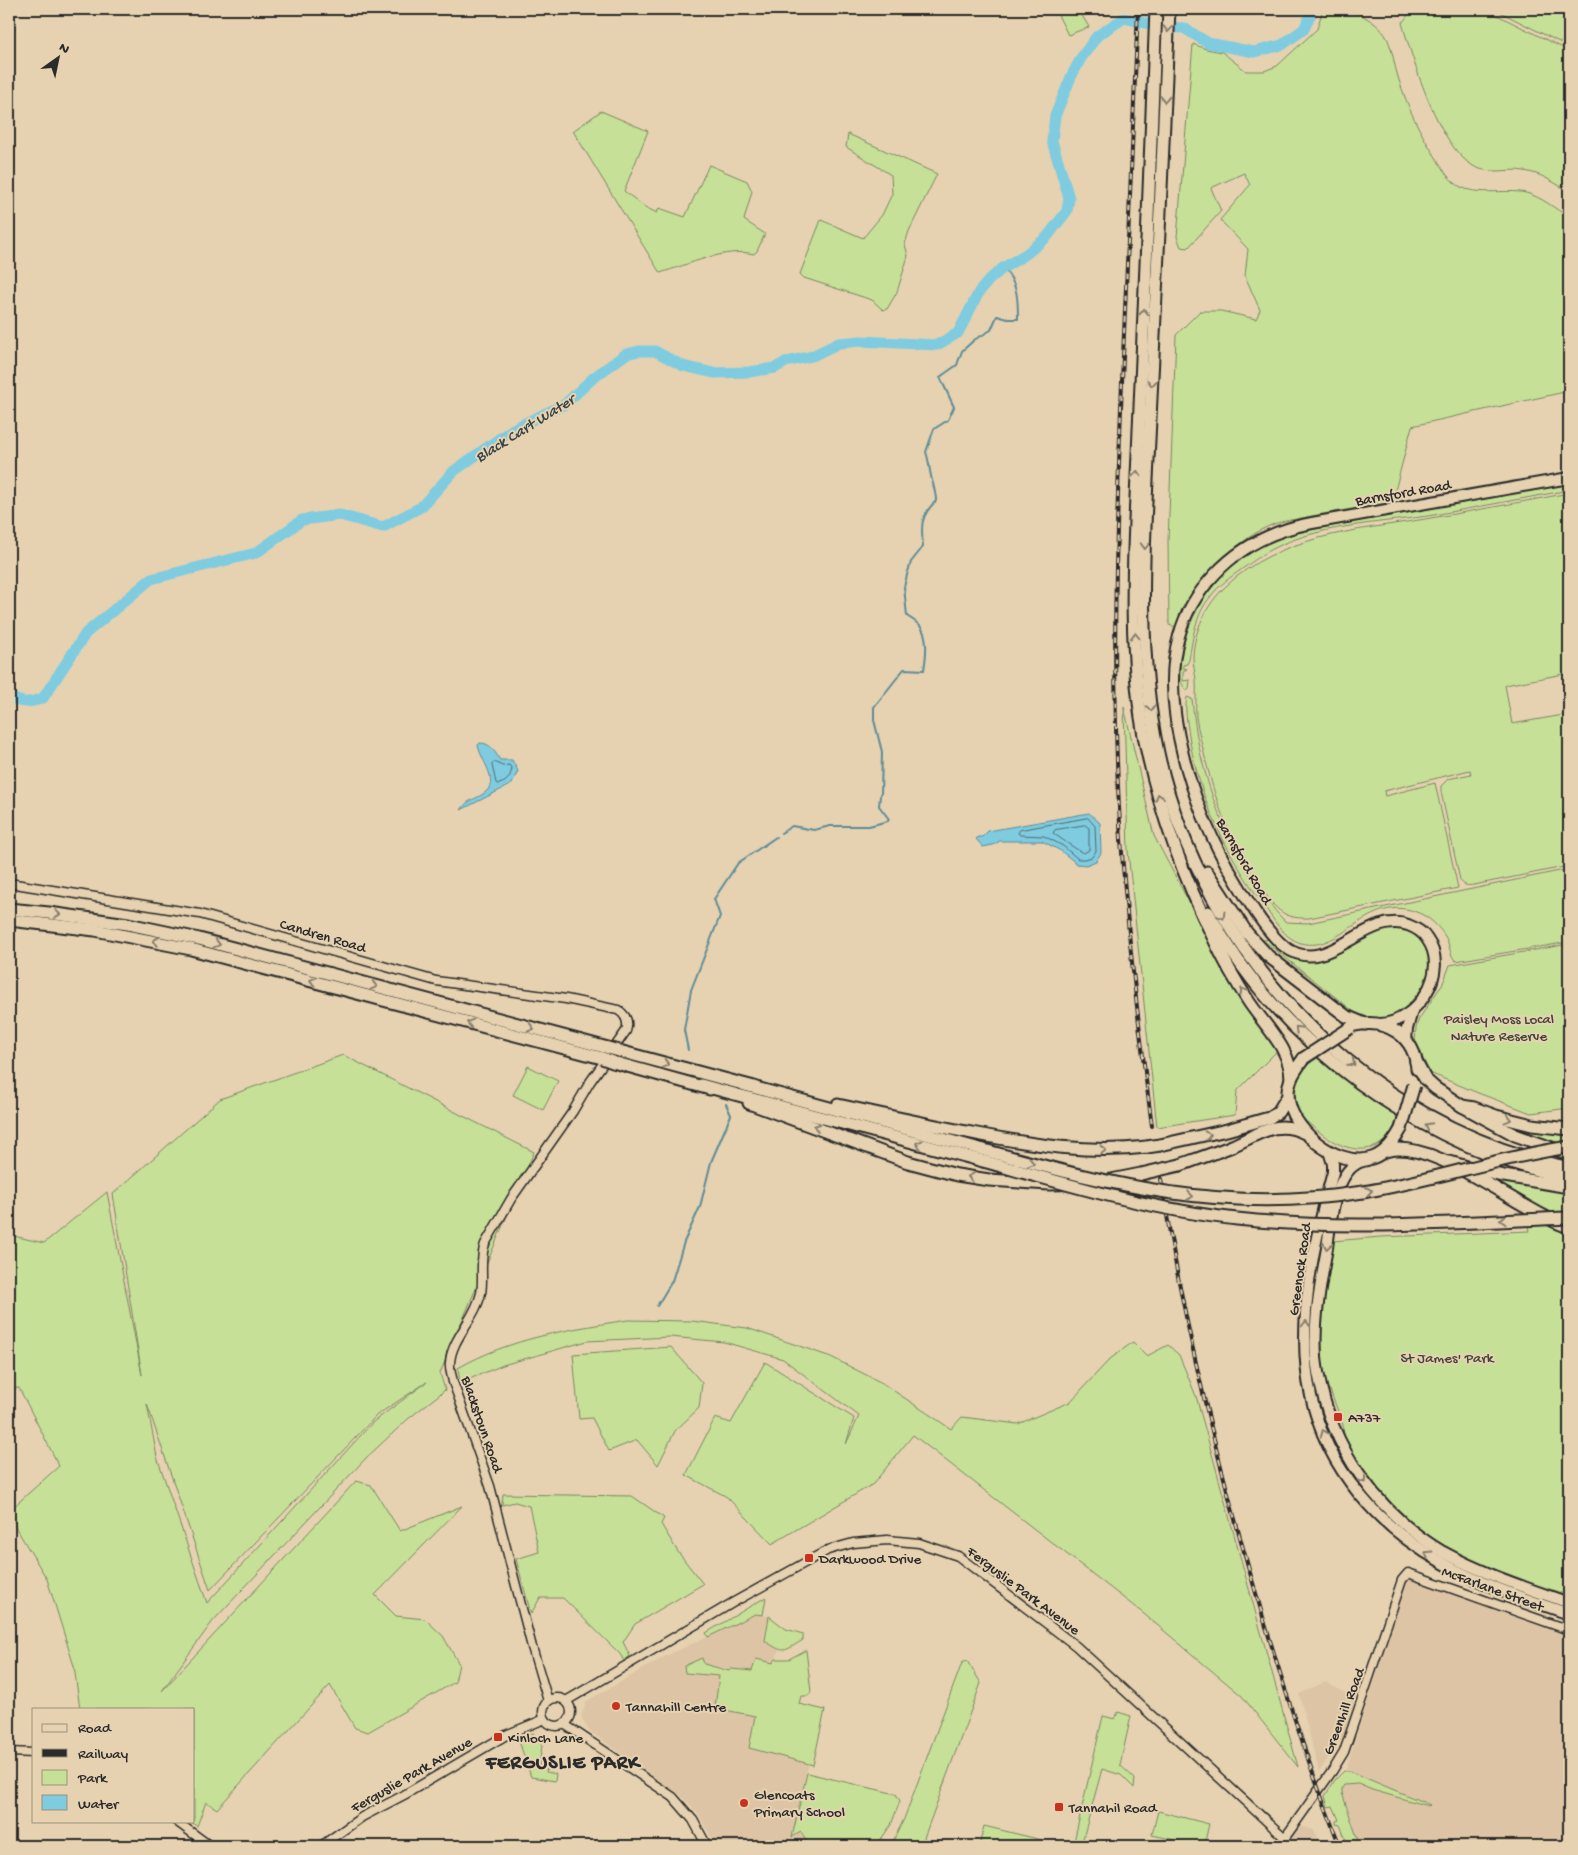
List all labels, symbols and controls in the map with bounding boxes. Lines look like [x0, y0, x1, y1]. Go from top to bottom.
one-way arrow [1163, 26, 1174, 34]
north arrow [32, 32, 82, 82]
text: N [55, 40, 72, 59]
one-way arrow [1160, 95, 1171, 103]
one-way arrow [1139, 307, 1149, 315]
one-way arrow [1147, 380, 1157, 387]
water label: Black Cart Water [473, 390, 582, 468]
one-way arrow [1132, 470, 1143, 478]
street label: Barnsford Road [1353, 476, 1454, 511]
one-way arrow [1140, 542, 1150, 550]
one-way arrow [1129, 632, 1140, 640]
one-way arrow [1145, 704, 1156, 712]
one-way arrow [1154, 793, 1164, 801]
street label: Barnsford Road [1211, 815, 1276, 909]
one-way arrow [54, 908, 62, 919]
one-way arrow [1216, 910, 1226, 919]
street label: Candren Road [277, 916, 369, 958]
one-way arrow [152, 936, 160, 946]
one-way arrow [212, 938, 220, 948]
one-way arrow [309, 976, 318, 987]
one-way arrow [369, 980, 377, 990]
one-way arrow [1239, 988, 1249, 997]
park label: Paisley Moss Local Nature Reserve [1443, 1011, 1554, 1046]
one-way arrow [466, 1018, 475, 1029]
one-way arrow [526, 1022, 534, 1032]
one-way arrow [1295, 1026, 1304, 1035]
one-way arrow [662, 1058, 671, 1069]
one-way arrow [1346, 1058, 1355, 1066]
one-way arrow [1504, 1113, 1513, 1124]
one-way arrow [1424, 1122, 1433, 1132]
one-way arrow [813, 1123, 822, 1133]
one-way arrow [1204, 1130, 1212, 1141]
one-way arrow [915, 1139, 923, 1149]
one-way arrow [1099, 1145, 1107, 1155]
one-way arrow [1026, 1157, 1035, 1168]
one-way arrow [967, 1173, 976, 1183]
one-way arrow [1364, 1187, 1373, 1197]
one-way arrow [1186, 1190, 1194, 1201]
one-way arrow [1499, 1215, 1507, 1226]
street label: Greenock Road [1286, 1221, 1317, 1317]
one-way arrow [1322, 1241, 1332, 1250]
one-way arrow [1301, 1320, 1311, 1328]
park label: St James' Park [1401, 1350, 1495, 1368]
street label: Blackstoun Road [456, 1373, 506, 1476]
place label: A737 [1348, 1410, 1381, 1428]
marker: A737 [1332, 1411, 1344, 1423]
one-way arrow [1319, 1429, 1330, 1438]
one-way arrow [1357, 1474, 1366, 1484]
street label: Ferguslie Park Avenue [962, 1543, 1083, 1640]
place label: Darkwood Drive [818, 1551, 922, 1569]
one-way arrow [1425, 1551, 1434, 1560]
marker: Darkwood Drive [803, 1552, 815, 1564]
street label: McFarlane Street [1439, 1563, 1547, 1617]
street label: Greenhill Road [1320, 1665, 1370, 1758]
place label: Tannahill Centre [625, 1699, 727, 1717]
marker: Tannahill Centre [610, 1700, 622, 1712]
legend [32, 1708, 195, 1822]
text: Road [78, 1720, 112, 1738]
place label: Kinloch Lane [508, 1730, 583, 1748]
marker: Kinloch Lane [492, 1731, 504, 1743]
street label: Ferguslie Park Avenue [347, 1734, 476, 1818]
text: Railway [78, 1746, 129, 1764]
district label: FERGUSLIE PARK [485, 1753, 642, 1776]
text: Park [77, 1770, 108, 1788]
place label: Glencoats Primary School [753, 1787, 845, 1822]
text: Water [78, 1796, 120, 1814]
marker: Glencoats Primary School [738, 1797, 750, 1809]
place label: Tannahil Road [1068, 1800, 1158, 1818]
marker: Tannahil Road [1053, 1801, 1065, 1813]

